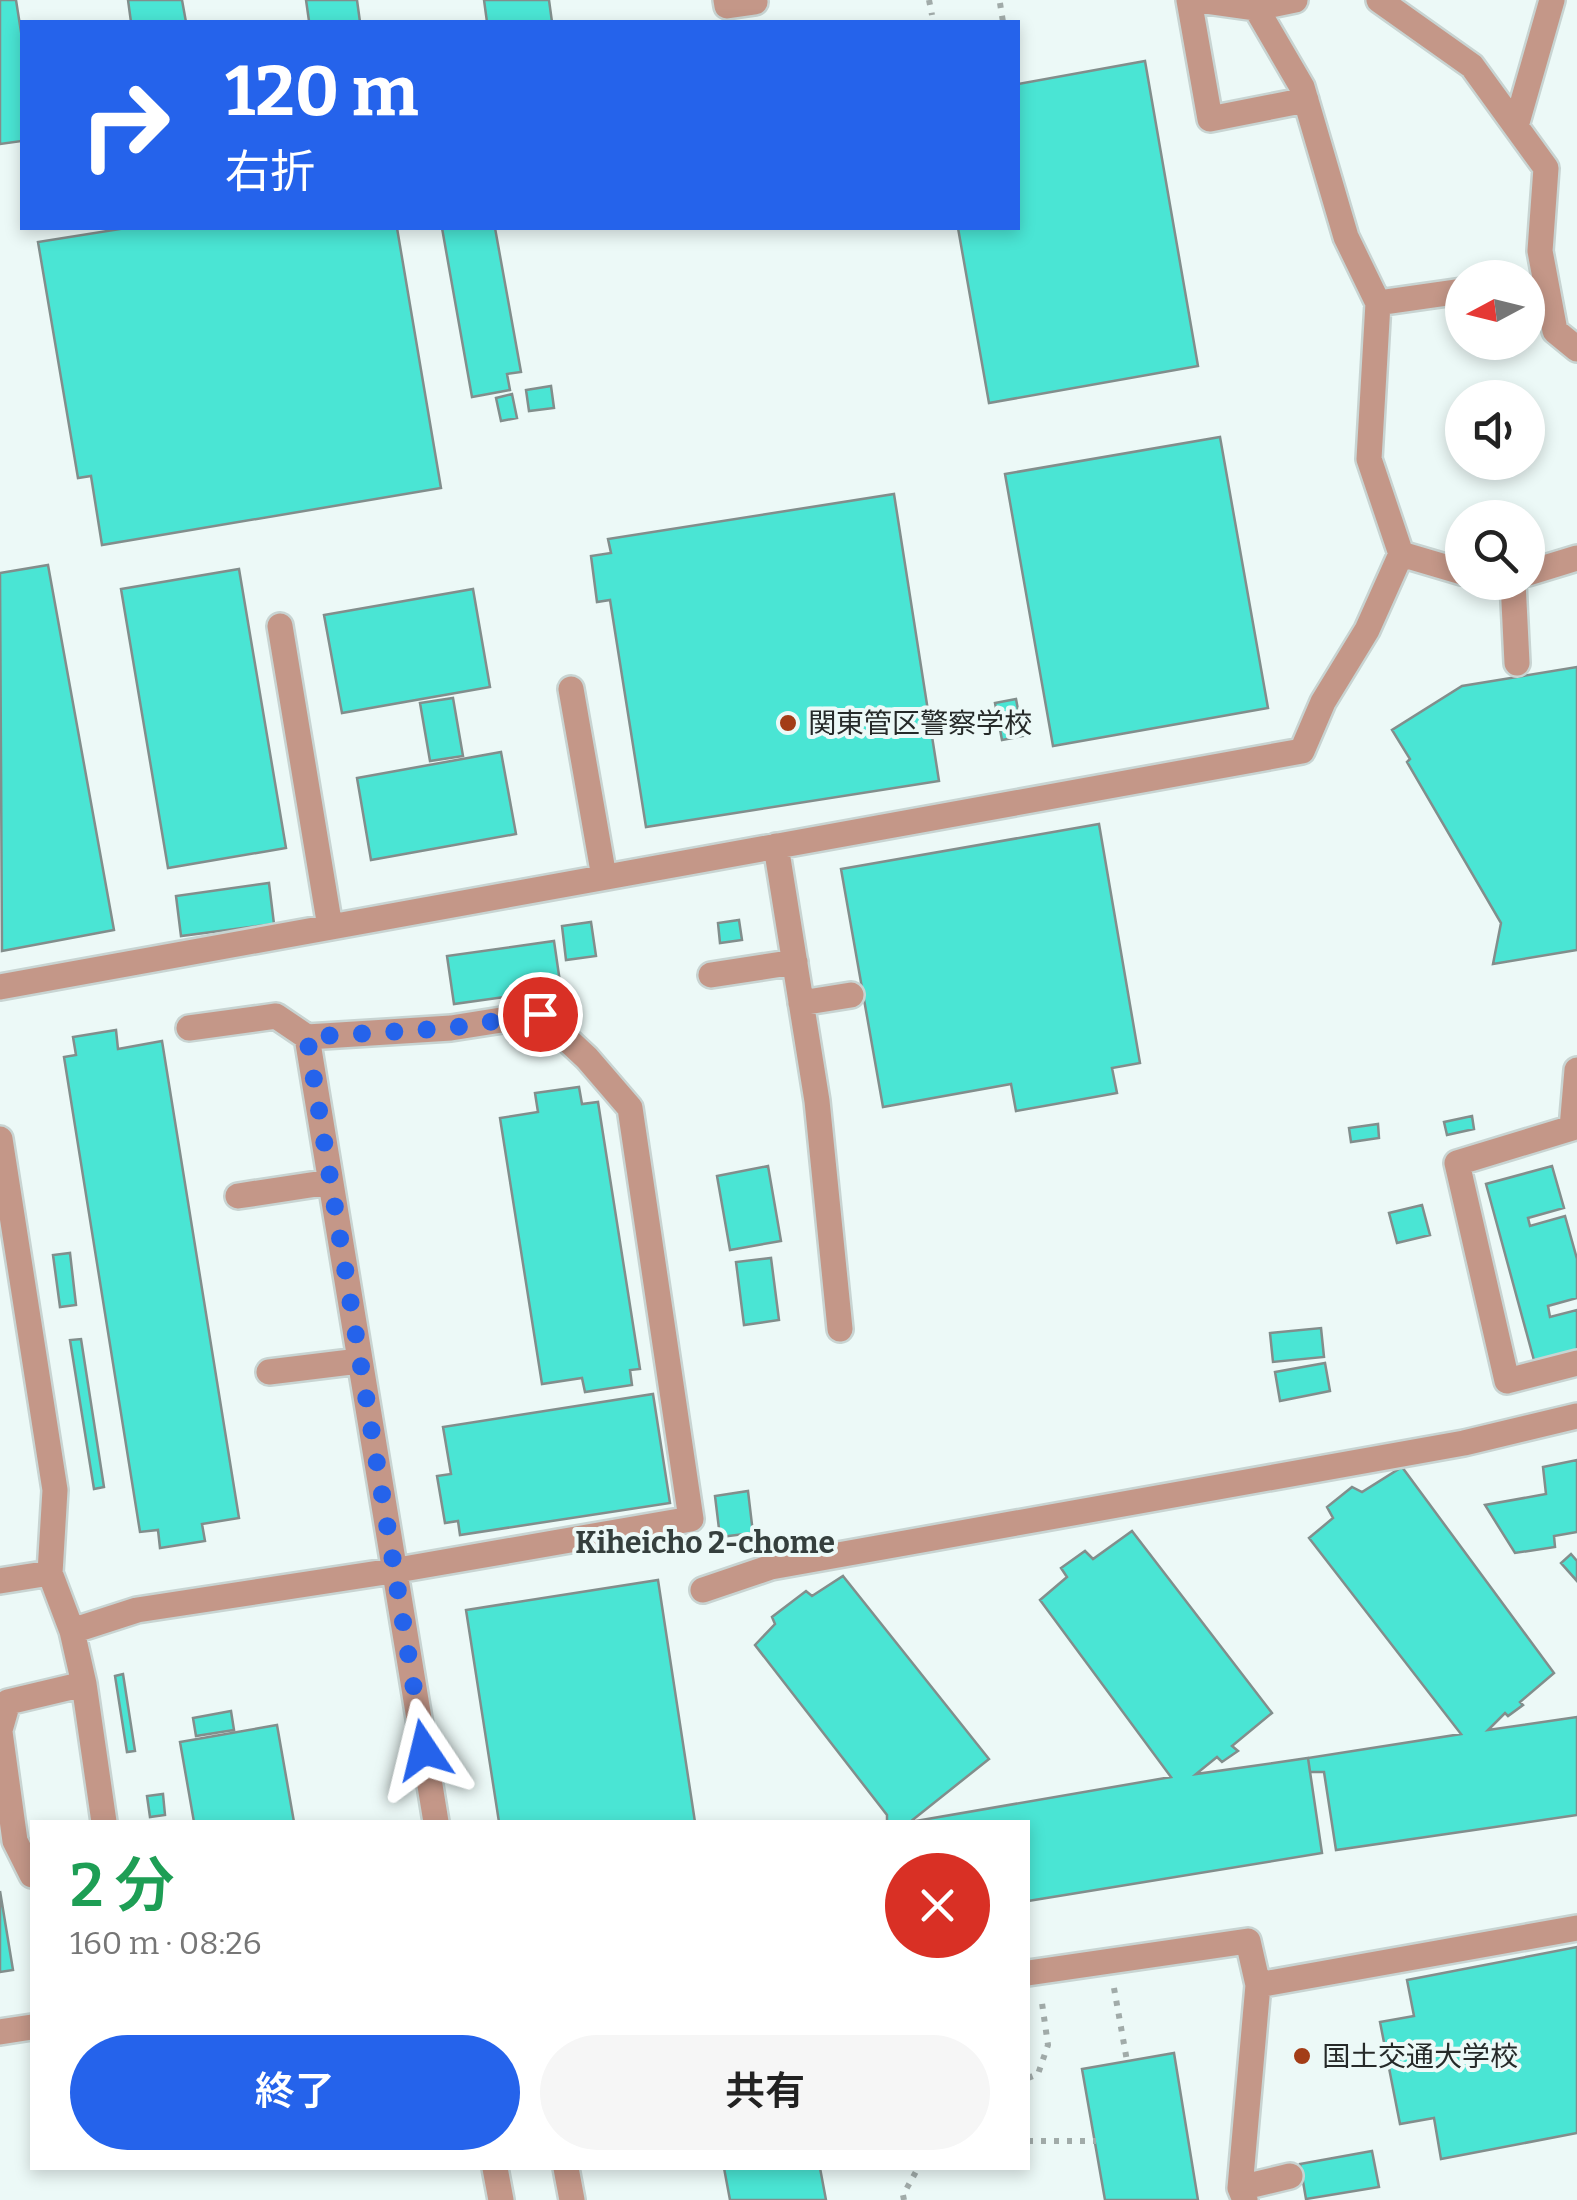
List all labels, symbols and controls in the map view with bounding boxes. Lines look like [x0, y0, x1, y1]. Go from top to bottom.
text: 120 m [225, 50, 418, 134]
icon: right [60, 60, 190, 190]
text: 右折 [225, 145, 315, 199]
north arrow [1445, 260, 1545, 360]
map controls [1445, 260, 1545, 600]
button: sound [1445, 380, 1545, 480]
button: search [1445, 500, 1545, 600]
place label: 関東管区警察学校 [808, 707, 1032, 740]
marker: 関東管区警察学校 [777, 712, 799, 734]
pin [498, 972, 583, 1057]
icon: arrive [513, 987, 568, 1042]
district label: Kiheicho 2-chome [575, 1525, 835, 1561]
position arrow [372, 1698, 476, 1802]
text: 2 分 [70, 1850, 175, 1922]
button: close [885, 1853, 990, 1958]
text: 160 m · 08:26 [70, 1924, 261, 1962]
button: 終了 [70, 2035, 520, 2150]
button: 共有 [540, 2035, 990, 2150]
place label: 国土交通大学校 [1322, 2040, 1518, 2073]
marker: 国土交通大学校 [1291, 2045, 1313, 2067]

